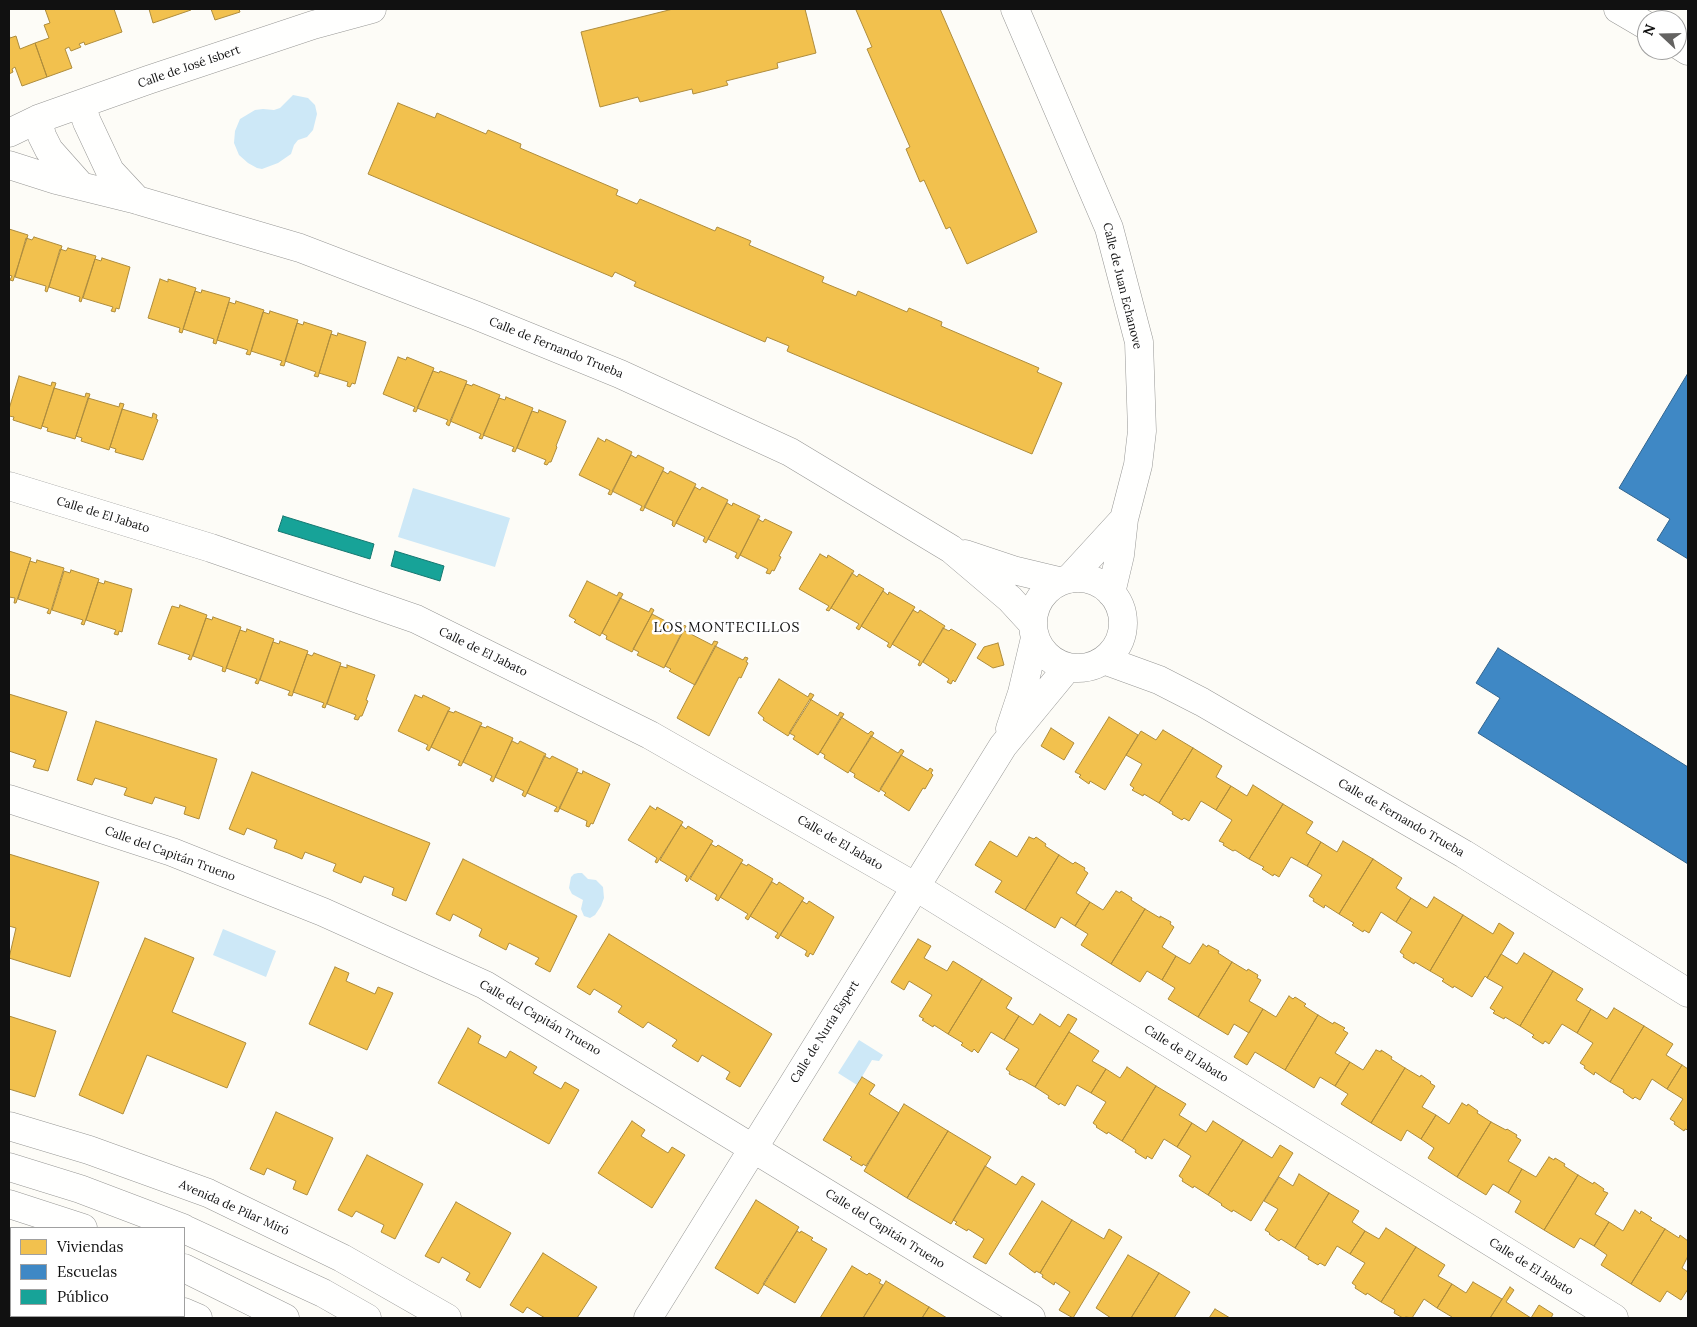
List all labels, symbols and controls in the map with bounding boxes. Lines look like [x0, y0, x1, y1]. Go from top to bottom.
north arrow [1637, 10, 1687, 60]
text: N [1639, 22, 1659, 38]
street label: Calle de José Isbert [136, 43, 242, 91]
street label: Calle de Juan Echanove [1099, 221, 1145, 351]
street label: Calle de Fernando Trueba [487, 314, 625, 382]
street label: Calle de El Jabato [55, 494, 151, 536]
district label: LOS MONTECILLOS [652, 620, 802, 636]
street label: Calle de El Jabato [436, 624, 530, 680]
street label: Calle de Fernando Trueba [1335, 776, 1467, 860]
street label: Calle de El Jabato [795, 813, 885, 873]
street label: Calle del Capitán Trueno [103, 824, 237, 884]
street label: Calle del Capitán Trueno [477, 977, 603, 1059]
street label: Calle de Nuria Espert [788, 978, 862, 1086]
street label: Calle de El Jabato [1141, 1022, 1231, 1086]
street label: Avenida de Pilar Miró [177, 1177, 291, 1239]
street label: Calle del Capitán Trueno [823, 1186, 947, 1272]
legend [10, 1227, 185, 1317]
street label: Calle de El Jabato [1486, 1235, 1576, 1299]
text: Viviendas [57, 1237, 123, 1256]
text: Escuelas [57, 1262, 117, 1281]
text: Público [57, 1287, 109, 1306]

